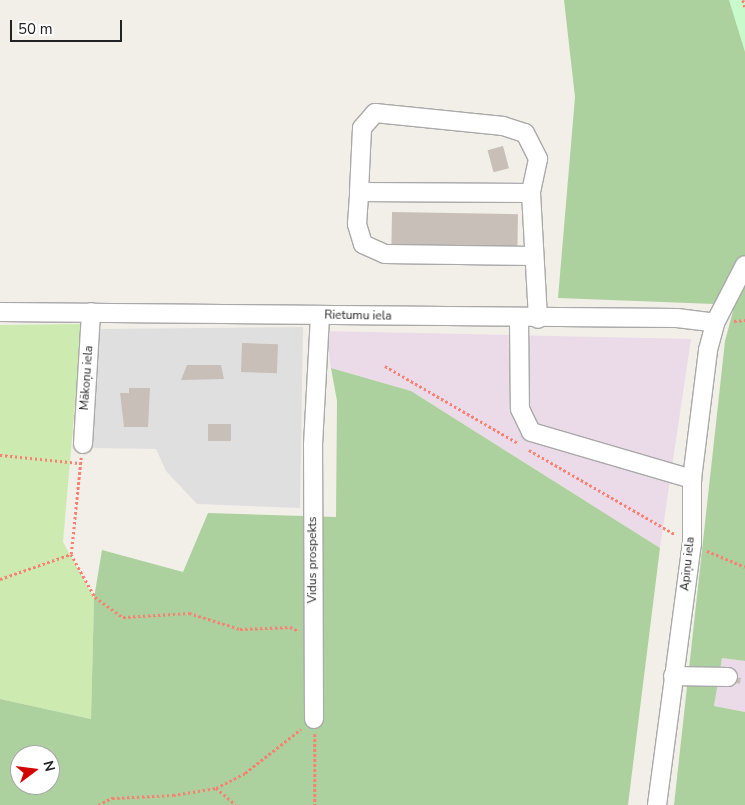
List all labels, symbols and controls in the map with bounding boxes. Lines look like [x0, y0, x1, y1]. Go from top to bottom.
scale bar [12, 10, 125, 42]
text: 50 m [18, 19, 53, 39]
street label: Rietumu iela [324, 308, 392, 324]
street label: Mākoņu iela [78, 345, 96, 411]
street label: Vidus prospekts [306, 517, 320, 603]
street label: Apiņu iela [678, 536, 698, 592]
north arrow [10, 745, 60, 795]
text: N [38, 759, 60, 774]

